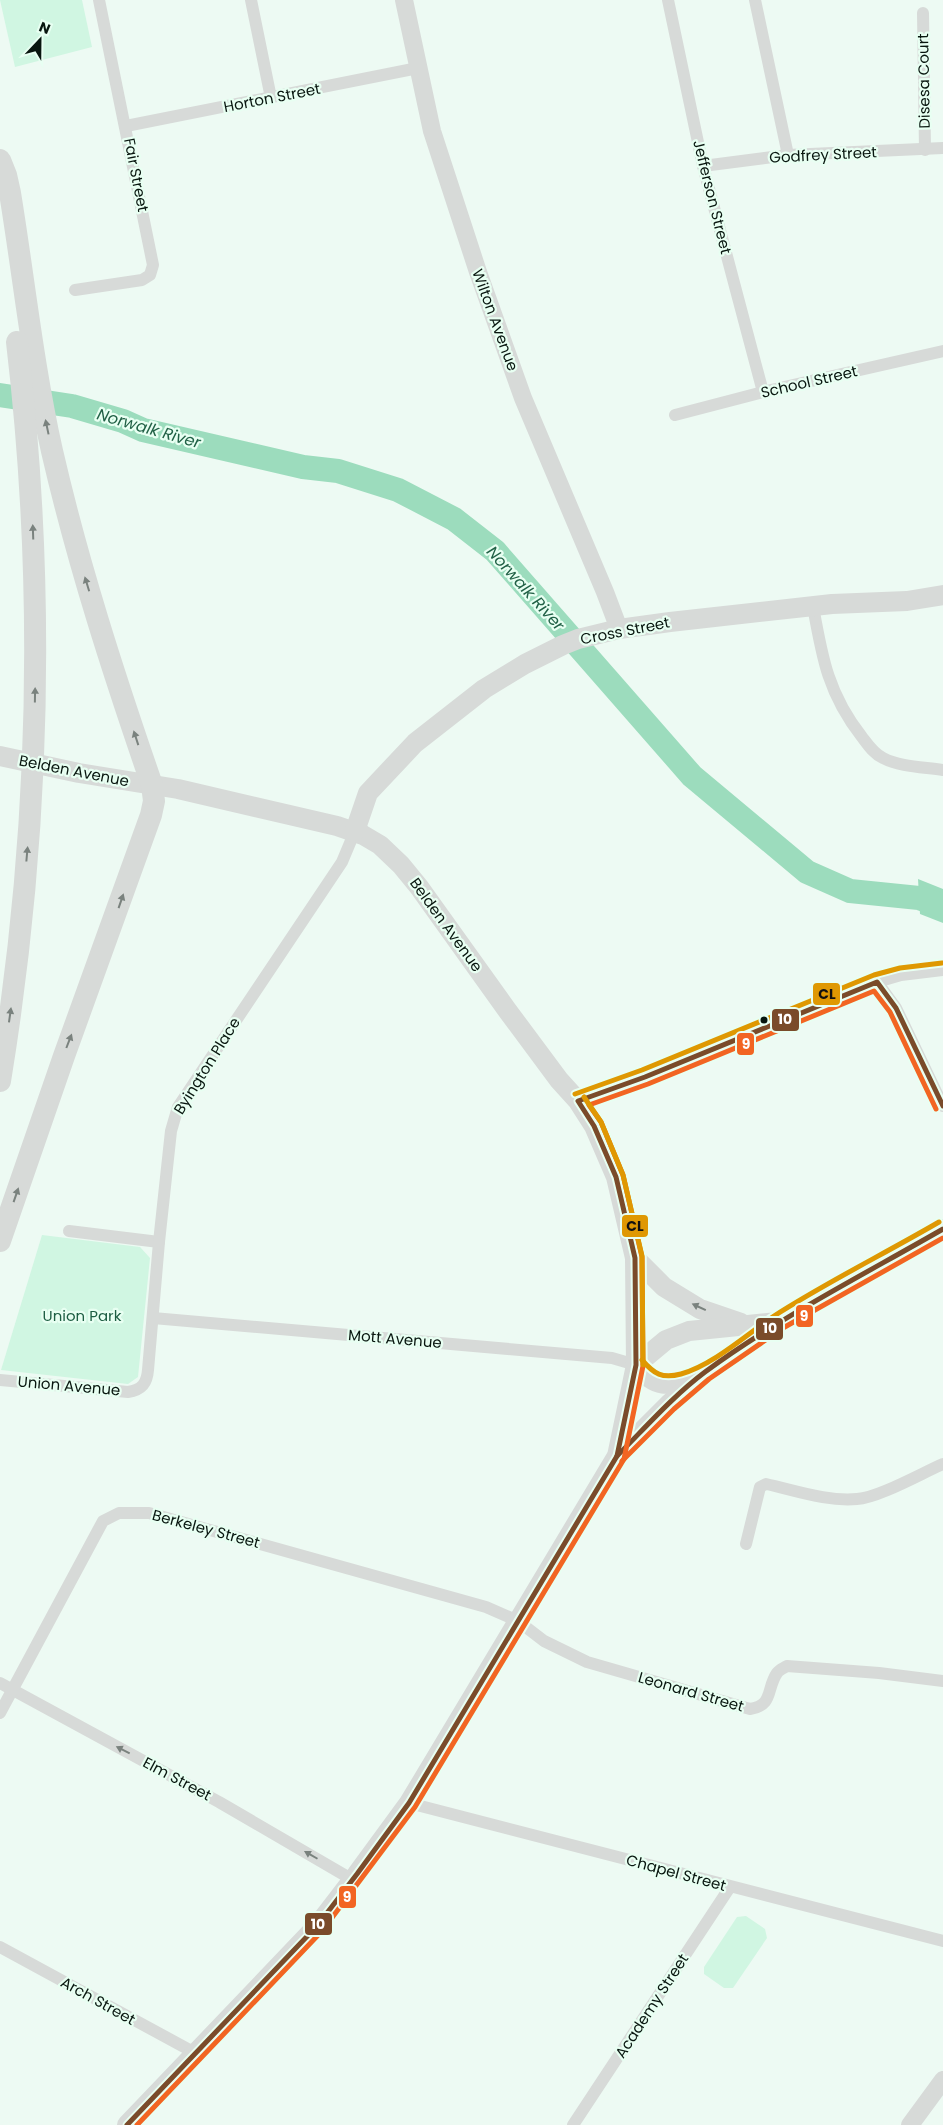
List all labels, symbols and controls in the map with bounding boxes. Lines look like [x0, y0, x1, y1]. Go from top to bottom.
north arrow [15, 15, 65, 65]
text: N [36, 17, 53, 39]
street label: Disesa Court [912, 33, 935, 129]
street label: Horton Street [222, 78, 322, 117]
street label: Fair Street [119, 136, 154, 214]
street label: Jefferson Street [688, 138, 737, 256]
street label: Godfrey Street [769, 141, 877, 168]
street label: Wilton Avenue [467, 266, 524, 374]
street label: School Street [759, 360, 859, 403]
water label: Norwalk River [94, 403, 204, 455]
one-way arrow [43, 419, 51, 435]
one-way arrow [29, 524, 37, 540]
water label: Norwalk River [481, 541, 571, 637]
one-way arrow [82, 576, 90, 591]
street label: Cross Street [579, 612, 671, 649]
one-way arrow [32, 686, 40, 702]
one-way arrow [132, 731, 139, 746]
street label: Belden Avenue [17, 750, 131, 791]
one-way arrow [23, 846, 31, 862]
street label: Belden Avenue [405, 873, 488, 976]
one-way arrow [117, 893, 125, 908]
line badge: CL [812, 982, 841, 1006]
text: CL [818, 984, 836, 1004]
one-way arrow [7, 1007, 15, 1023]
line badge: 10 [771, 1008, 800, 1032]
text: 10 [778, 1009, 792, 1029]
street label: Byington Place [168, 1013, 245, 1118]
unlabelled marker [759, 1015, 769, 1025]
line badge: 9 [736, 1032, 755, 1056]
one-way arrow [65, 1033, 73, 1048]
text: 9 [742, 1034, 750, 1054]
one-way arrow [13, 1187, 20, 1202]
line badge: CL [621, 1214, 649, 1238]
text: CL [626, 1216, 644, 1236]
one-way arrow [692, 1303, 706, 1311]
line badge: 9 [795, 1304, 814, 1328]
park label: Union Park [43, 1305, 122, 1326]
text: 9 [800, 1306, 808, 1326]
line badge: 10 [755, 1317, 784, 1341]
text: 10 [763, 1318, 777, 1338]
street label: Mott Avenue [347, 1324, 443, 1353]
street label: Union Avenue [17, 1371, 121, 1400]
street label: Berkeley Street [150, 1504, 262, 1553]
street label: Leonard Street [636, 1666, 746, 1717]
one-way arrow [116, 1746, 130, 1754]
street label: Elm Street [139, 1752, 215, 1805]
street label: Chapel Street [624, 1849, 728, 1896]
one-way arrow [304, 1851, 317, 1860]
line badge: 9 [338, 1885, 357, 1909]
text: 9 [343, 1887, 351, 1907]
line badge: 10 [304, 1912, 333, 1936]
text: 10 [311, 1914, 325, 1934]
street label: Academy Street [610, 1949, 693, 2062]
street label: Arch Street [57, 1971, 139, 2030]

